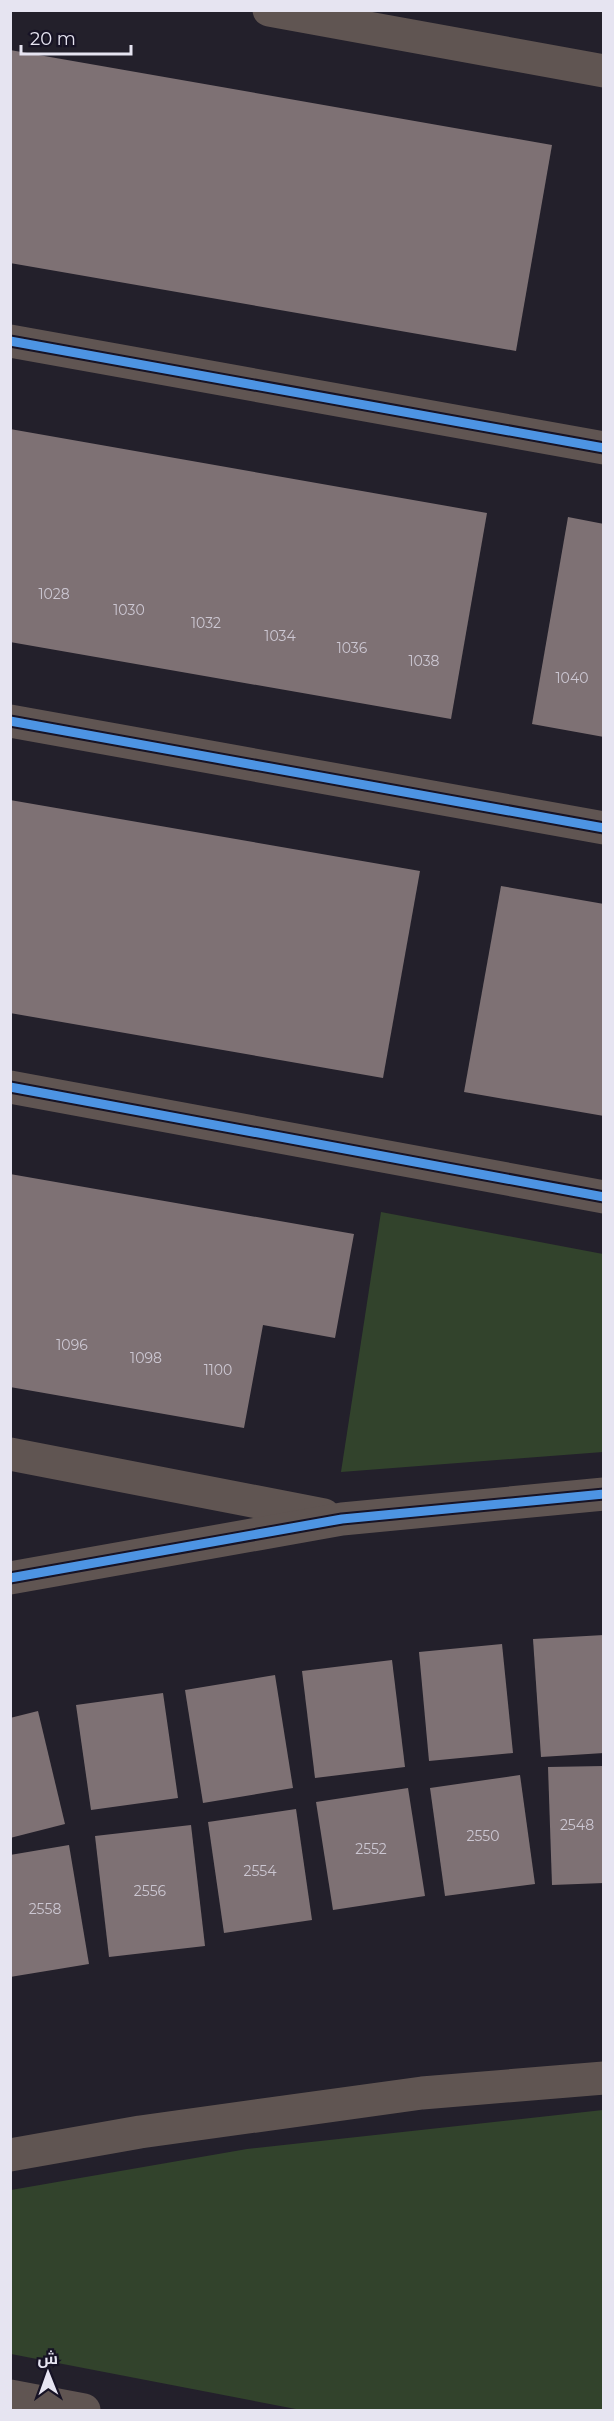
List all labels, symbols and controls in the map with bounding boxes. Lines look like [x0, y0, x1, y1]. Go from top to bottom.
scale bar [21, 18, 130, 56]
text: 20 m [30, 28, 76, 50]
house number: 1028 [38, 585, 70, 603]
house number: 1030 [113, 601, 145, 619]
house number: 1032 [191, 614, 221, 632]
house number: 1034 [264, 627, 296, 645]
house number: 1036 [337, 639, 368, 657]
house number: 1038 [408, 652, 440, 670]
house number: 1040 [556, 669, 588, 687]
house number: 1096 [56, 1336, 88, 1354]
house number: 1098 [130, 1349, 162, 1367]
house number: 1100 [204, 1361, 232, 1379]
house number: 2548 [560, 1816, 594, 1834]
house number: 2550 [467, 1827, 500, 1845]
house number: 2552 [355, 1840, 387, 1858]
house number: 2554 [244, 1862, 277, 1880]
house number: 2556 [134, 1882, 167, 1900]
house number: 2558 [29, 1900, 61, 1918]
north arrow [18, 2343, 78, 2403]
text: ش [37, 2349, 58, 2368]

